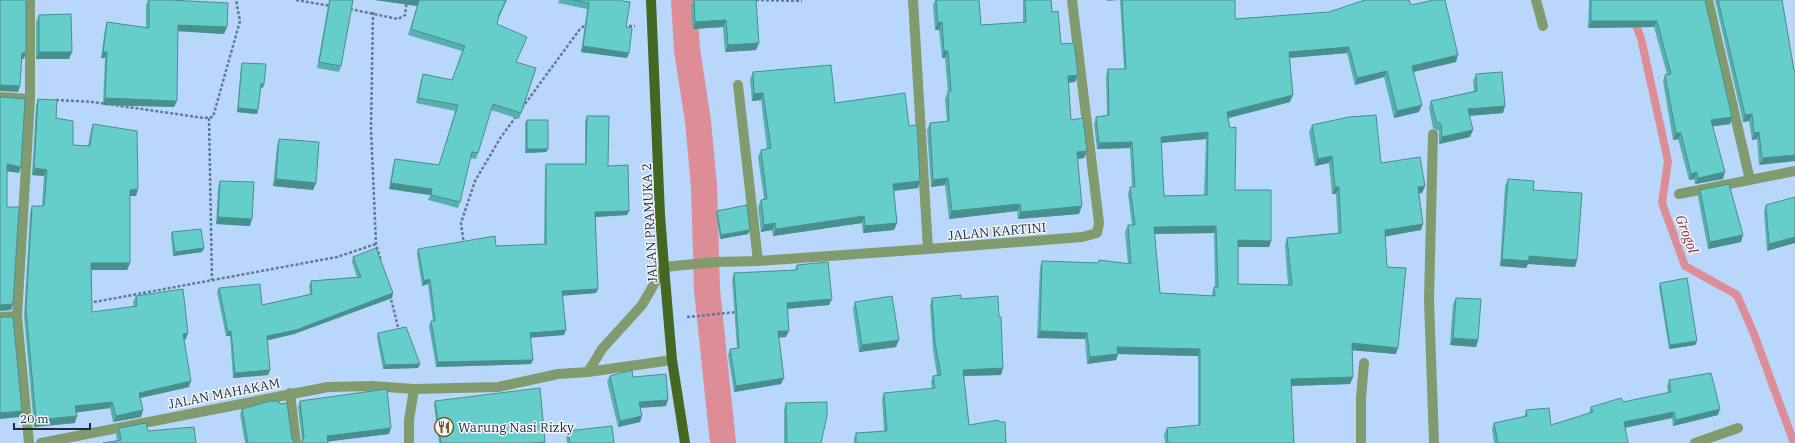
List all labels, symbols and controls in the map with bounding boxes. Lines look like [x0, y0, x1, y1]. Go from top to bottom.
street label: JALAN PRAMUKA 2 [638, 163, 661, 283]
water label: Grogol [1671, 212, 1703, 257]
street label: JALAN KARTINI [947, 219, 1047, 244]
street label: JALAN MAHAKAM [167, 374, 281, 413]
scale bar [14, 405, 90, 431]
text: 20 m [20, 411, 49, 426]
restaurant icon: Warung Nasi Rizky [433, 416, 455, 438]
place label: Warung Nasi Rizky [458, 419, 574, 436]

